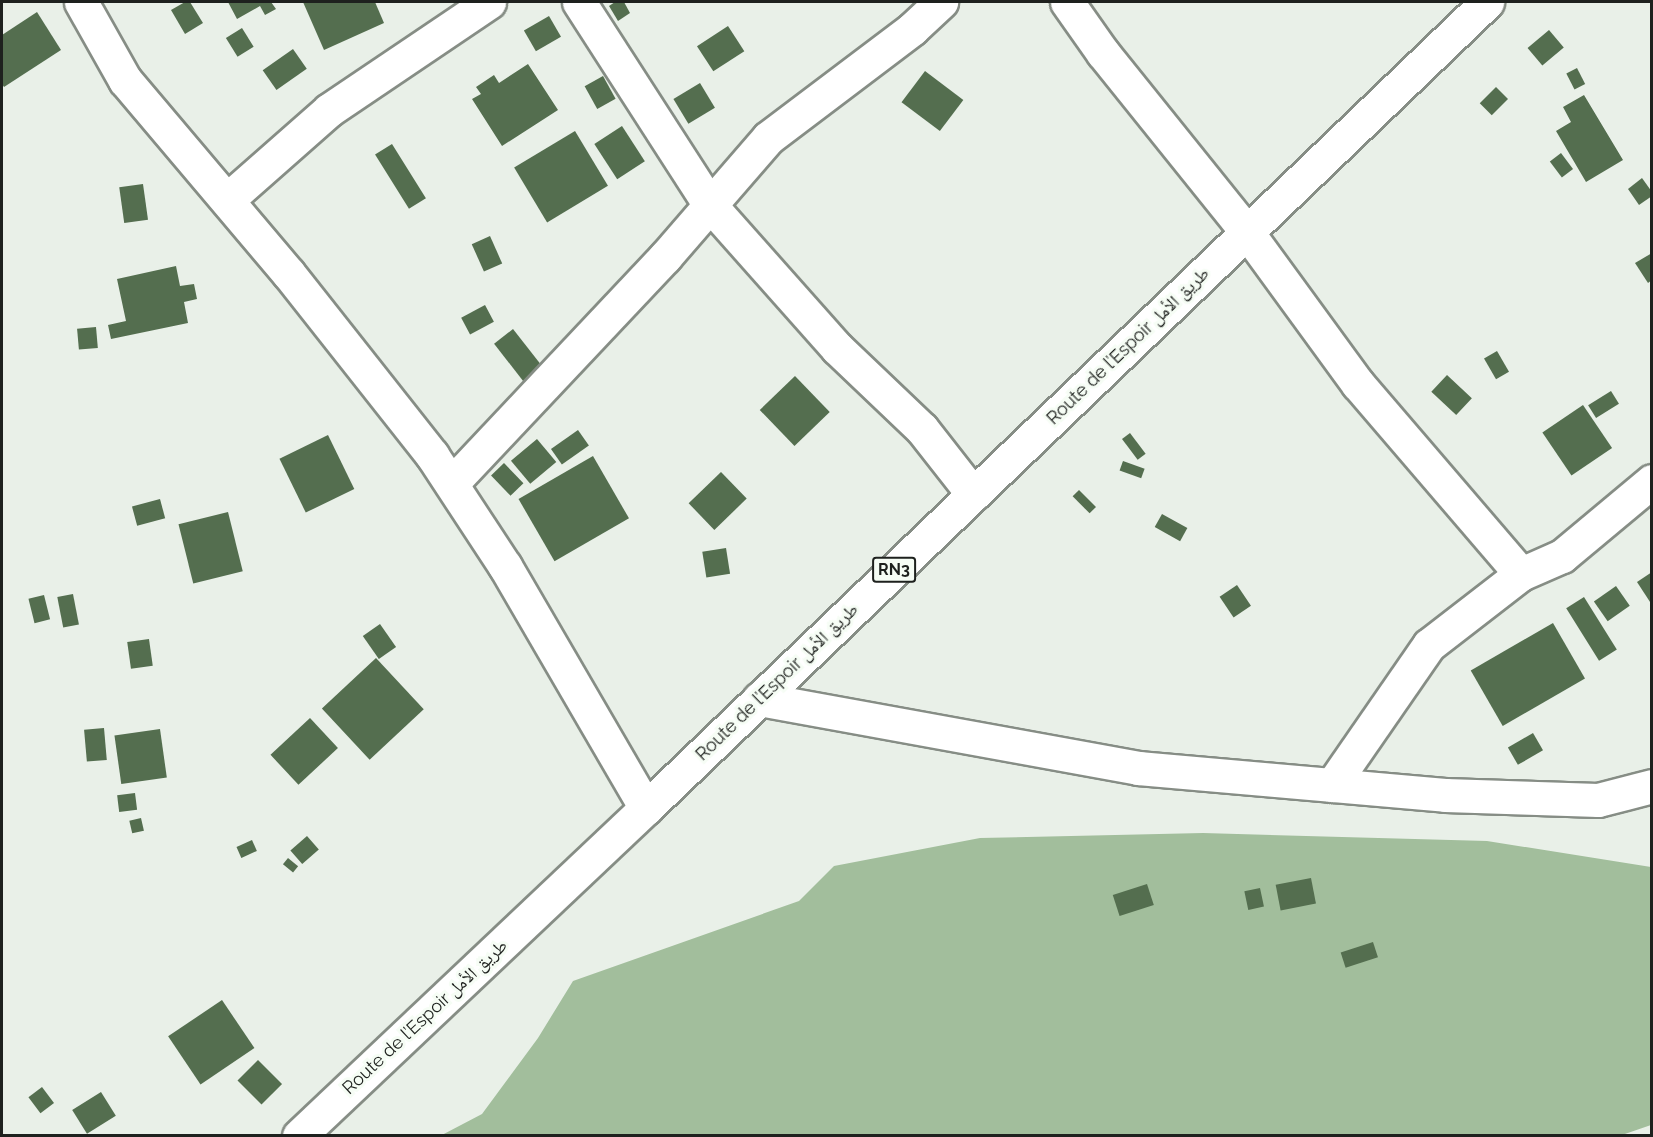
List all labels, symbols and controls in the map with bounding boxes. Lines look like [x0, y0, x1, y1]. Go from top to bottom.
street label: Route de l’Espoir طريق الأمل [1042, 263, 1214, 429]
road number: RN3 [872, 557, 916, 583]
street label: Route de l’Espoir طريق الأمل [691, 599, 863, 765]
street label: Route de l’Espoir طريق الأمل [338, 935, 512, 1099]

